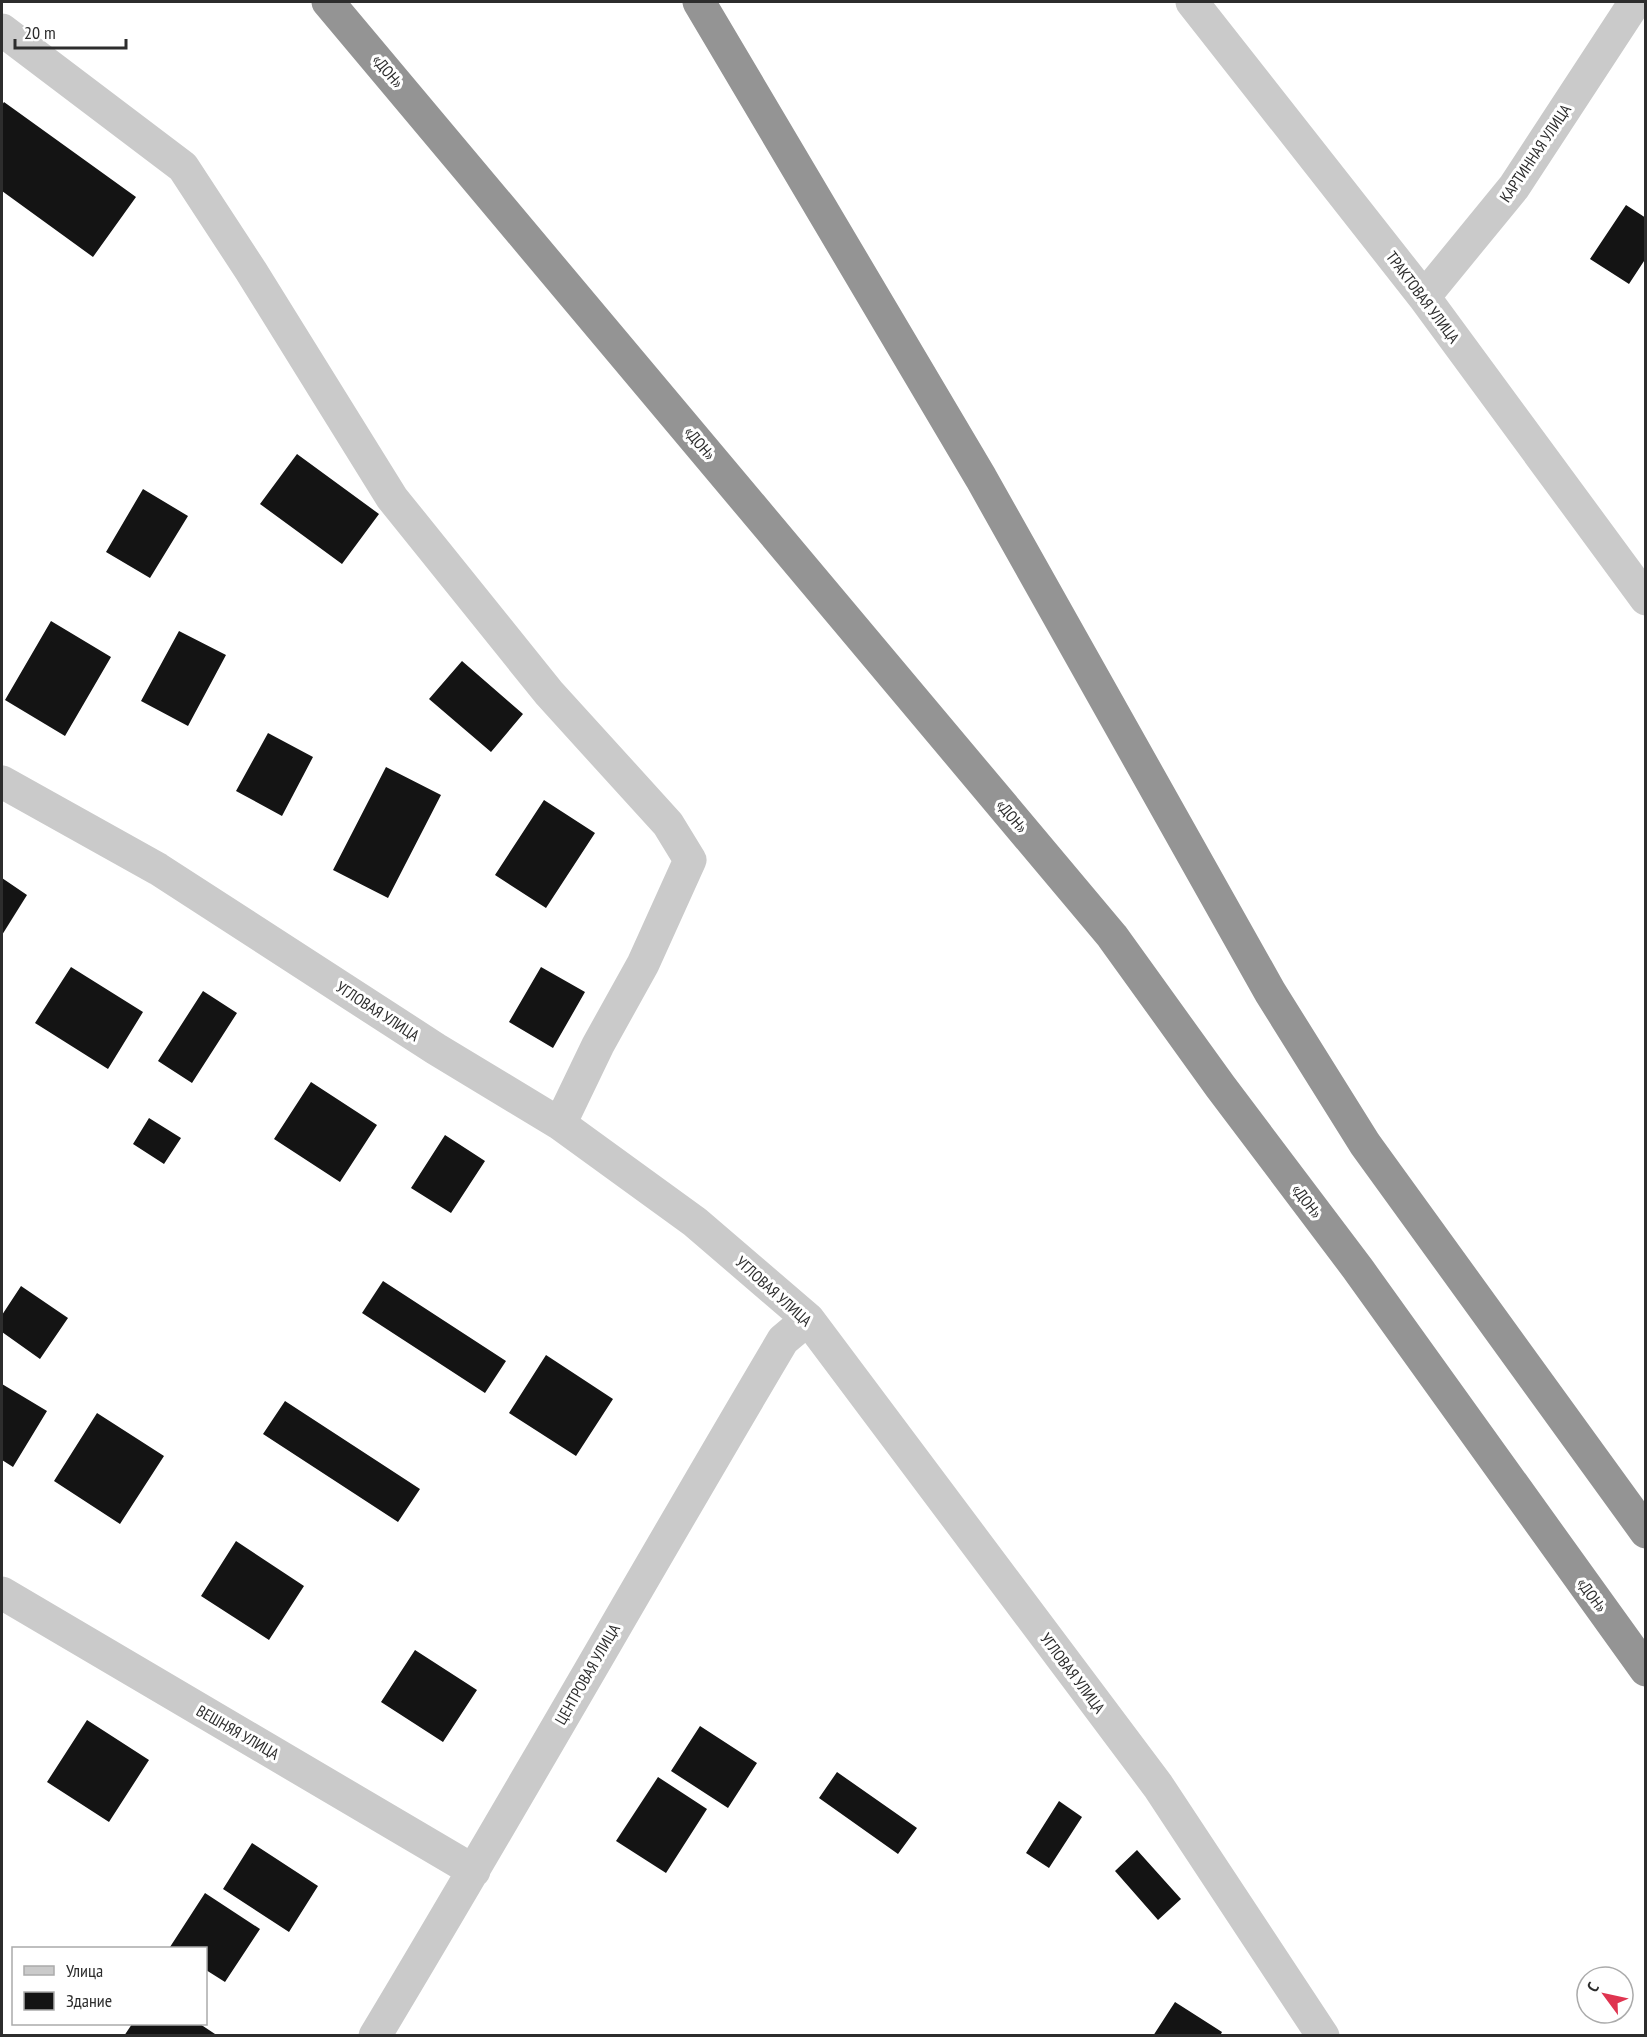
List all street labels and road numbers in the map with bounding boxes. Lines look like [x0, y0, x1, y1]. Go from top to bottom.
street label: «ДОН» [368, 50, 408, 92]
street label: КАРТИННАЯ УЛИЦА [1495, 100, 1575, 206]
street label: ТРАКТОВАЯ УЛИЦА [1382, 247, 1464, 347]
street label: «ДОН» [680, 422, 720, 464]
street label: «ДОН» [992, 795, 1032, 837]
street label: УГЛОВАЯ УЛИЦА [333, 977, 424, 1046]
street label: «ДОН» [1288, 1180, 1326, 1222]
street label: УГЛОВАЯ УЛИЦА [732, 1252, 816, 1331]
street label: «ДОН» [1573, 1574, 1611, 1616]
street label: ЦЕНТРОВАЯ УЛИЦА [550, 1620, 624, 1728]
street label: УГЛОВАЯ УЛИЦА [1036, 1629, 1110, 1717]
street label: ВЕШНЯЯ УЛИЦА [193, 1700, 283, 1764]

